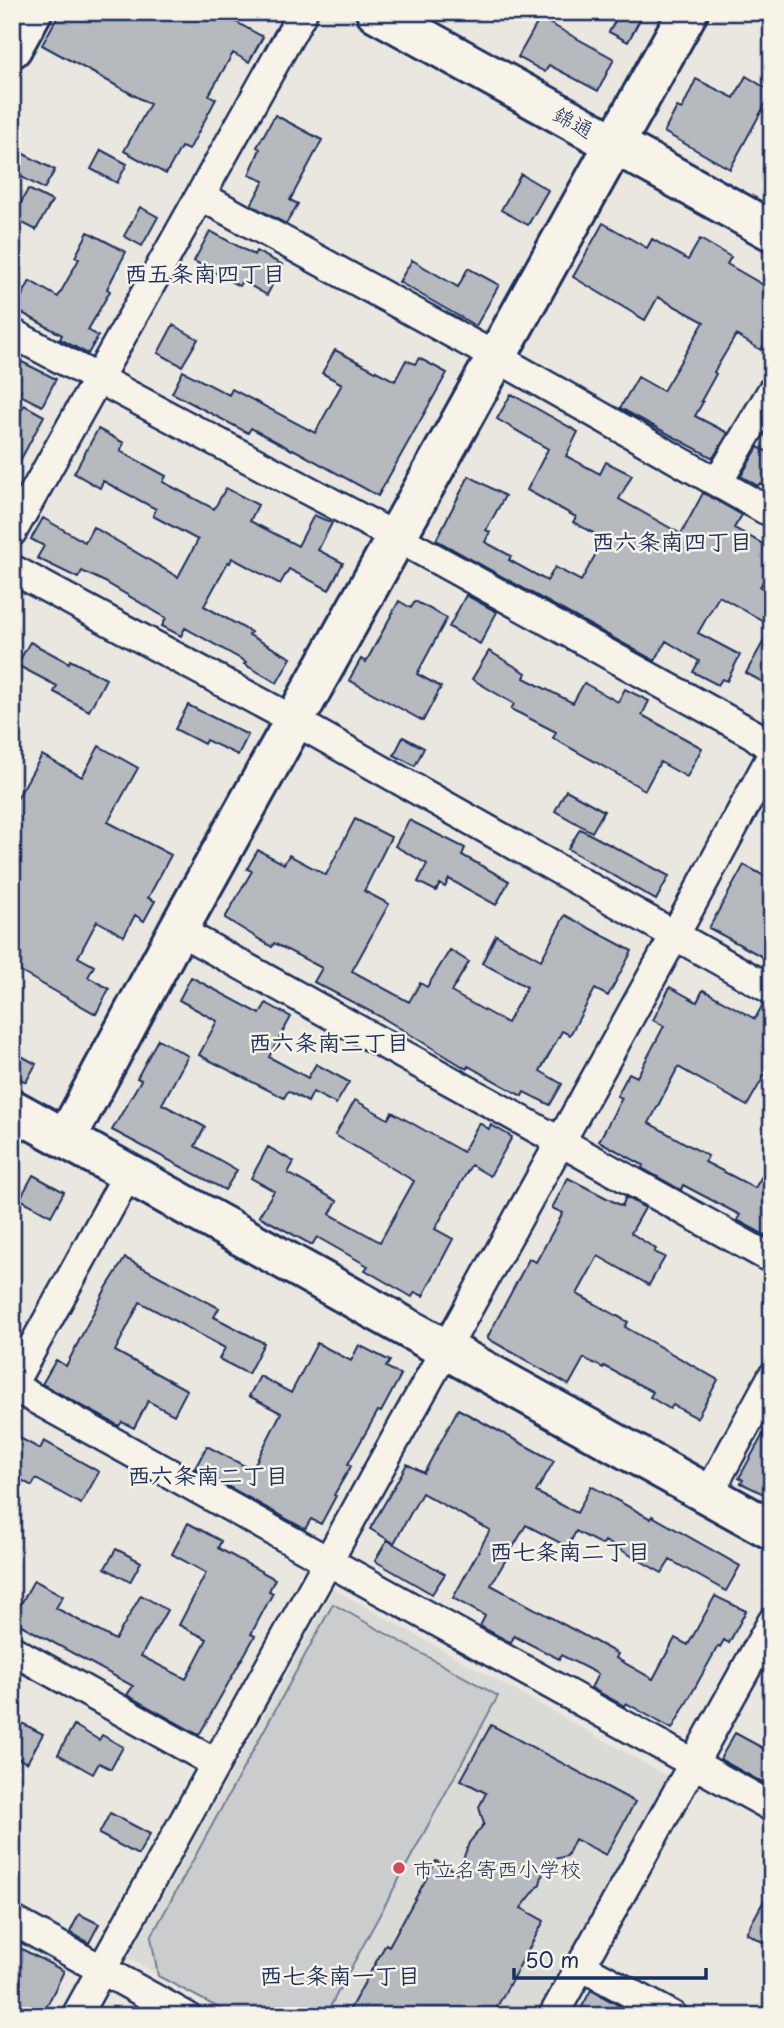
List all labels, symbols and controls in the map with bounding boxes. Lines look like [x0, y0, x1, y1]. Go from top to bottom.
street label: 錦通 [548, 97, 600, 145]
district label: 西五条南四丁目 [125, 255, 286, 290]
district label: 西六条南四丁目 [592, 523, 753, 558]
district label: 西六条南三丁目 [249, 1024, 410, 1059]
district label: 西六条南二丁目 [128, 1457, 289, 1492]
district label: 西七条南二丁目 [490, 1533, 651, 1568]
place label: 市立名寄西小学校 [413, 1852, 581, 1884]
marker: 市立名寄西小学校 [391, 1860, 407, 1876]
scale bar [514, 1937, 707, 1981]
text: 50 m [525, 1943, 579, 1975]
district label: 西七条南一丁目 [260, 1957, 421, 1992]

